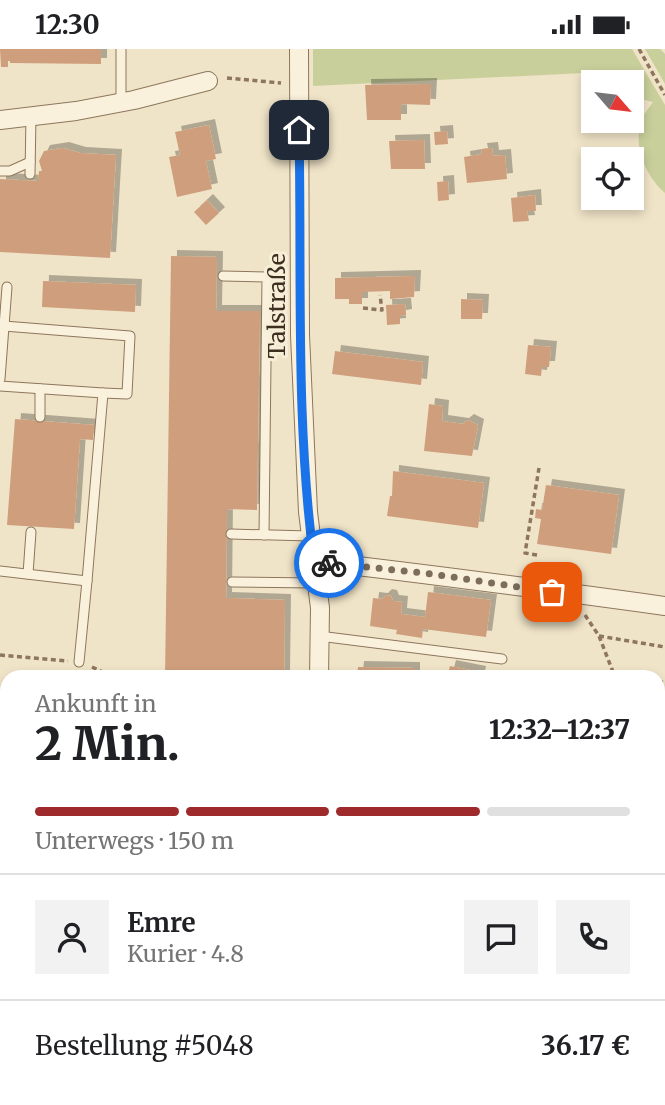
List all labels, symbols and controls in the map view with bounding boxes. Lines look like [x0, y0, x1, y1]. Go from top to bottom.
text: 12:30 [35, 8, 100, 41]
north arrow [581, 70, 644, 133]
map controls [581, 70, 644, 210]
pin [269, 100, 329, 160]
icon: home [280, 111, 318, 149]
button: locate [581, 147, 644, 210]
street label: Talstraße [262, 253, 291, 359]
courier [294, 528, 364, 598]
icon: bike [310, 544, 348, 582]
pin [522, 562, 582, 622]
icon: bag [533, 573, 571, 611]
text: Ankunft in [35, 689, 157, 718]
text: 12:32–12:37 [489, 713, 630, 746]
text: 2 Min. [35, 715, 180, 773]
text: Unterwegs · 150 m [35, 826, 234, 855]
button: person [35, 900, 109, 974]
button: chat [464, 900, 538, 974]
button: phone [556, 900, 630, 974]
text: Emre [127, 906, 196, 939]
text: Kurier · 4.8 [127, 939, 244, 968]
text: Bestellung #5048 [35, 1029, 254, 1062]
text: 36.17 € [541, 1029, 630, 1062]

